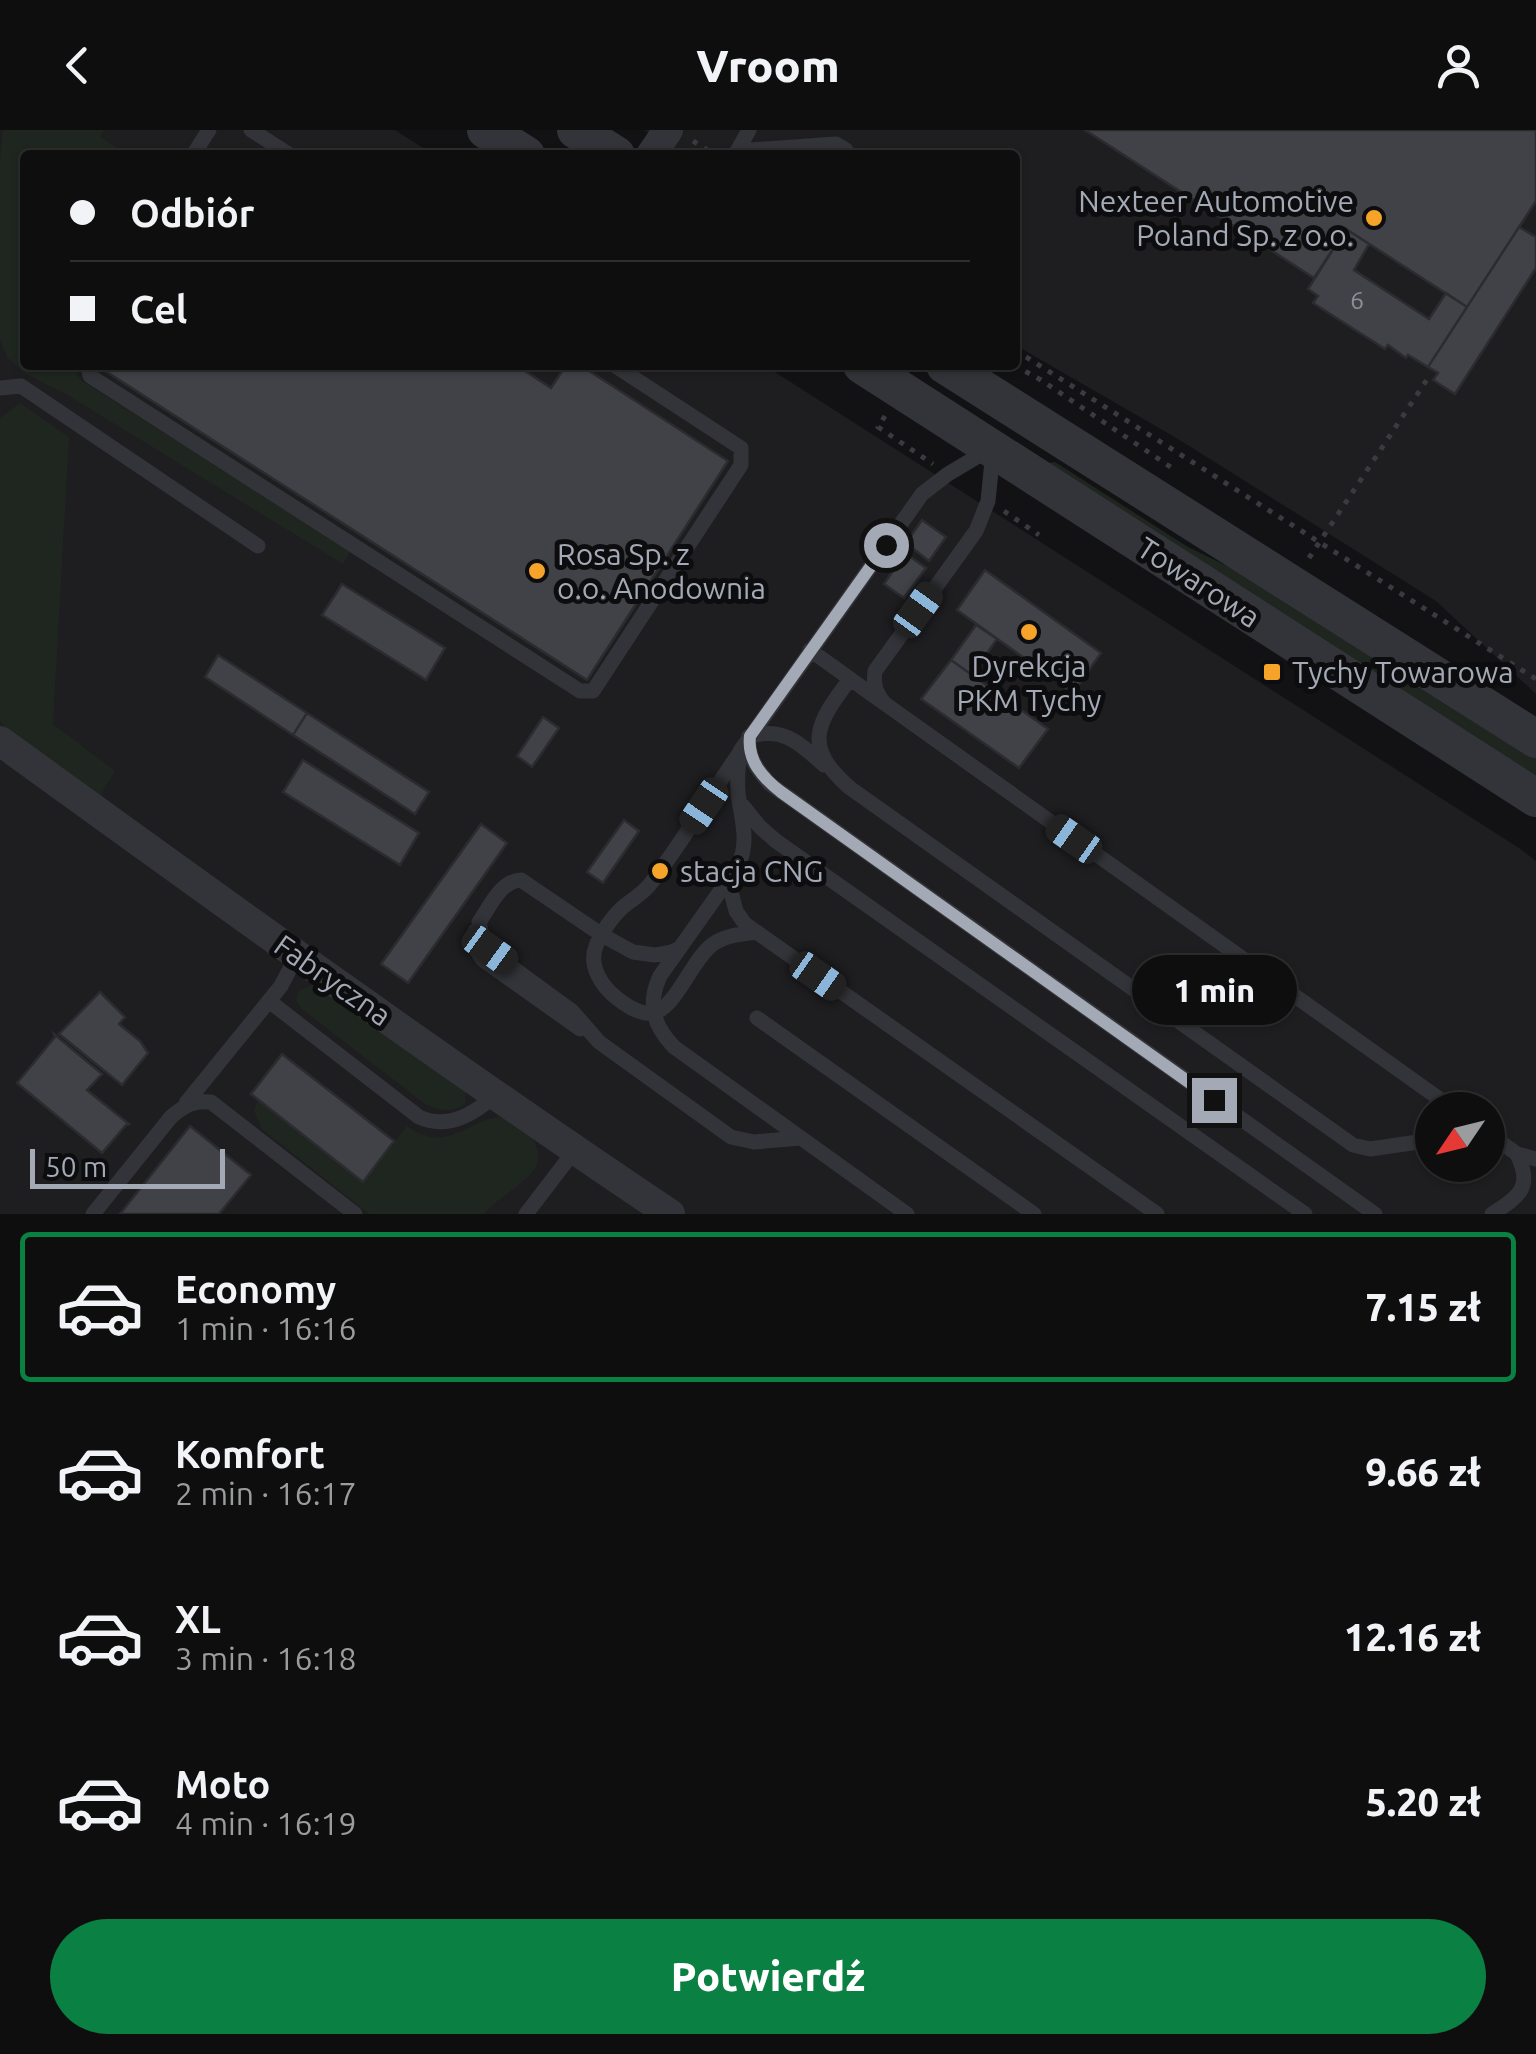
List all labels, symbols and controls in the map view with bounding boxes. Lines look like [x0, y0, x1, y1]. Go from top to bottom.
icon: back [50, 38, 105, 93]
icon: person [1431, 38, 1486, 93]
text: Vroom [696, 40, 840, 91]
place label: Nexteer Automotive Poland Sp. z o.o. [1078, 184, 1354, 252]
text: Odbiór [130, 192, 255, 234]
marker: Nexteer Automotive Poland Sp. z o.o. [1363, 207, 1385, 229]
house number: 6 [1350, 286, 1364, 314]
text: Cel [130, 288, 187, 330]
route start [864, 523, 909, 568]
street label: Towarowa [1131, 530, 1267, 634]
place label: Rosa Sp. z o.o. Anodownia [557, 537, 766, 605]
marker: Rosa Sp. z o.o. Anodownia [526, 560, 548, 582]
car [888, 577, 948, 643]
marker: Dyrekcja PKM Tychy [1018, 621, 1040, 643]
place label: Dyrekcja PKM Tychy [957, 649, 1101, 717]
place label: Tychy Towarowa [1292, 655, 1514, 689]
marker: Tychy Towarowa [1261, 661, 1283, 683]
car [675, 773, 733, 839]
car [1041, 810, 1107, 868]
place label: stacja CNG [680, 854, 823, 888]
marker: stacja CNG [649, 860, 671, 882]
car [457, 920, 523, 980]
street label: Fabryczna [268, 928, 398, 1032]
car [785, 947, 851, 1005]
callout: 1 min [1132, 955, 1296, 1025]
text: 1 min [1174, 972, 1255, 1008]
route end [1192, 1078, 1237, 1123]
north arrow [1415, 1092, 1505, 1182]
map controls [1415, 1092, 1505, 1182]
scale bar [30, 1144, 225, 1188]
text: 50 m [45, 1151, 107, 1182]
icon: car [55, 1262, 145, 1352]
text: Economy [175, 1268, 336, 1310]
text: 7.15 zł [1365, 1286, 1481, 1328]
text: 1 min · 16:16 [175, 1310, 357, 1346]
icon: car [55, 1427, 145, 1517]
text: Komfort [175, 1433, 325, 1475]
text: 9.66 zł [1365, 1451, 1481, 1493]
text: 2 min · 16:17 [175, 1475, 357, 1511]
icon: car [55, 1592, 145, 1682]
text: XL [175, 1598, 221, 1640]
text: 12.16 zł [1344, 1616, 1481, 1658]
text: 3 min · 16:18 [175, 1640, 357, 1676]
icon: car [55, 1757, 145, 1847]
text: Moto [175, 1763, 270, 1805]
text: 5.20 zł [1365, 1781, 1481, 1823]
text: 4 min · 16:19 [175, 1805, 357, 1841]
button: Potwierdź [50, 1919, 1486, 2034]

